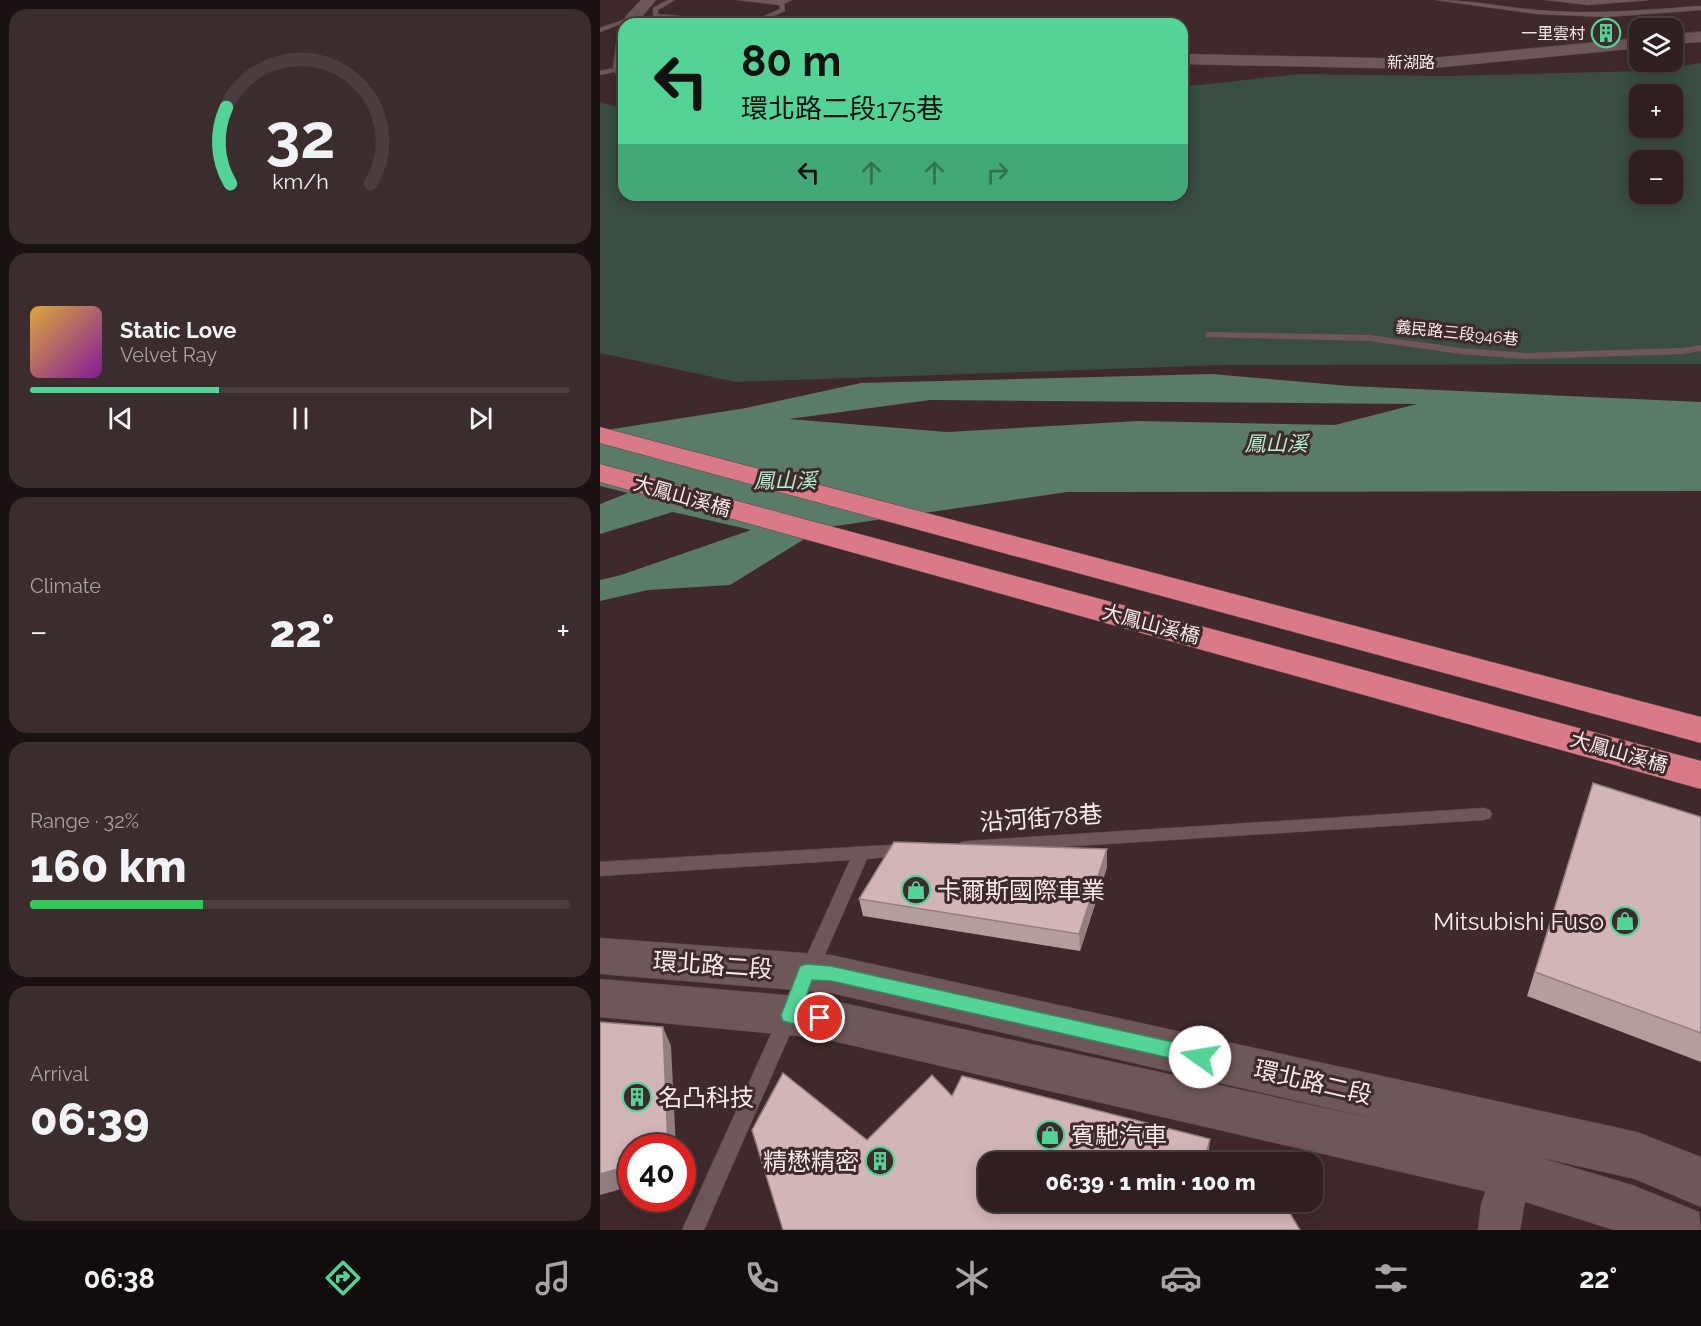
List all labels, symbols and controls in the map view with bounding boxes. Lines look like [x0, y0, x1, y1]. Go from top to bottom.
building icon: 一里雲村 [1590, 17, 1622, 49]
map controls [1629, 18, 1683, 204]
button: layers [1629, 18, 1683, 72]
place label: 一里雲村 [1521, 24, 1585, 43]
text: 80 m [741, 37, 841, 86]
icon: left [642, 42, 720, 120]
street label: 新湖路 [1387, 53, 1435, 72]
button: + [1629, 84, 1683, 138]
text: 環北路二段175巷 [741, 93, 943, 124]
text: 32 [265, 99, 335, 173]
button: − [1629, 150, 1683, 204]
icon: left [792, 156, 825, 189]
icon: ahead [855, 156, 888, 189]
icon: ahead [918, 156, 951, 189]
icon: right [981, 156, 1014, 189]
text: km/h [272, 169, 328, 194]
text: Static Love [120, 317, 237, 343]
street label: 義民路三段946巷 [1394, 317, 1520, 349]
text: Velvet Ray [120, 343, 217, 367]
icon: previous [104, 402, 137, 435]
icon: pause [284, 402, 317, 435]
icon: next [464, 402, 497, 435]
water label: 鳳山溪 [1245, 431, 1310, 456]
water label: 鳳山溪 [754, 468, 819, 493]
street label: 大鳳山溪橋 [631, 471, 733, 521]
text: Climate [30, 574, 101, 598]
street label: 大鳳山溪橋 [1100, 599, 1202, 649]
text: 22° [269, 605, 335, 658]
text: − [30, 612, 48, 651]
text: + [556, 612, 570, 651]
street label: 大鳳山溪橋 [1568, 727, 1670, 777]
street label: 沿河街78巷 [979, 799, 1103, 837]
text: Range · 32% [30, 809, 139, 833]
text: 160 km [30, 840, 186, 893]
shop icon: 卡爾斯國際車業 [900, 874, 932, 906]
place label: 卡爾斯國際車業 [937, 876, 1105, 905]
shop icon: Mitsubishi Fuso [1609, 905, 1641, 937]
place label: Mitsubishi Fuso [1433, 907, 1604, 936]
street label: 環北路二段 [652, 946, 774, 984]
pin [794, 992, 845, 1043]
icon: arrive [803, 1001, 836, 1034]
position arrow [1168, 1025, 1232, 1089]
street label: 環北路二段 [1251, 1054, 1375, 1110]
text: Arrival [30, 1062, 89, 1086]
building icon: 名凸科技 [621, 1081, 653, 1113]
place label: 名凸科技 [658, 1083, 754, 1112]
text: 06:39 [30, 1093, 149, 1146]
shop icon: 賓馳汽車 [1034, 1119, 1066, 1151]
place label: 賓馳汽車 [1071, 1121, 1167, 1150]
speed limit sign: 40 [618, 1134, 696, 1212]
building icon: 精懋精密 [864, 1145, 896, 1177]
place label: 精懋精密 [763, 1147, 859, 1176]
text: 06:39 · 1 min · 100 m [1045, 1169, 1256, 1195]
icon: directions [322, 1257, 364, 1299]
icon: music [532, 1257, 574, 1299]
icon: phone [741, 1257, 783, 1299]
icon: climate [951, 1257, 993, 1299]
icon: car [1160, 1257, 1202, 1299]
icon: filters [1370, 1257, 1412, 1299]
text: 06:38 [84, 1263, 155, 1294]
text: 22° [1579, 1263, 1617, 1294]

